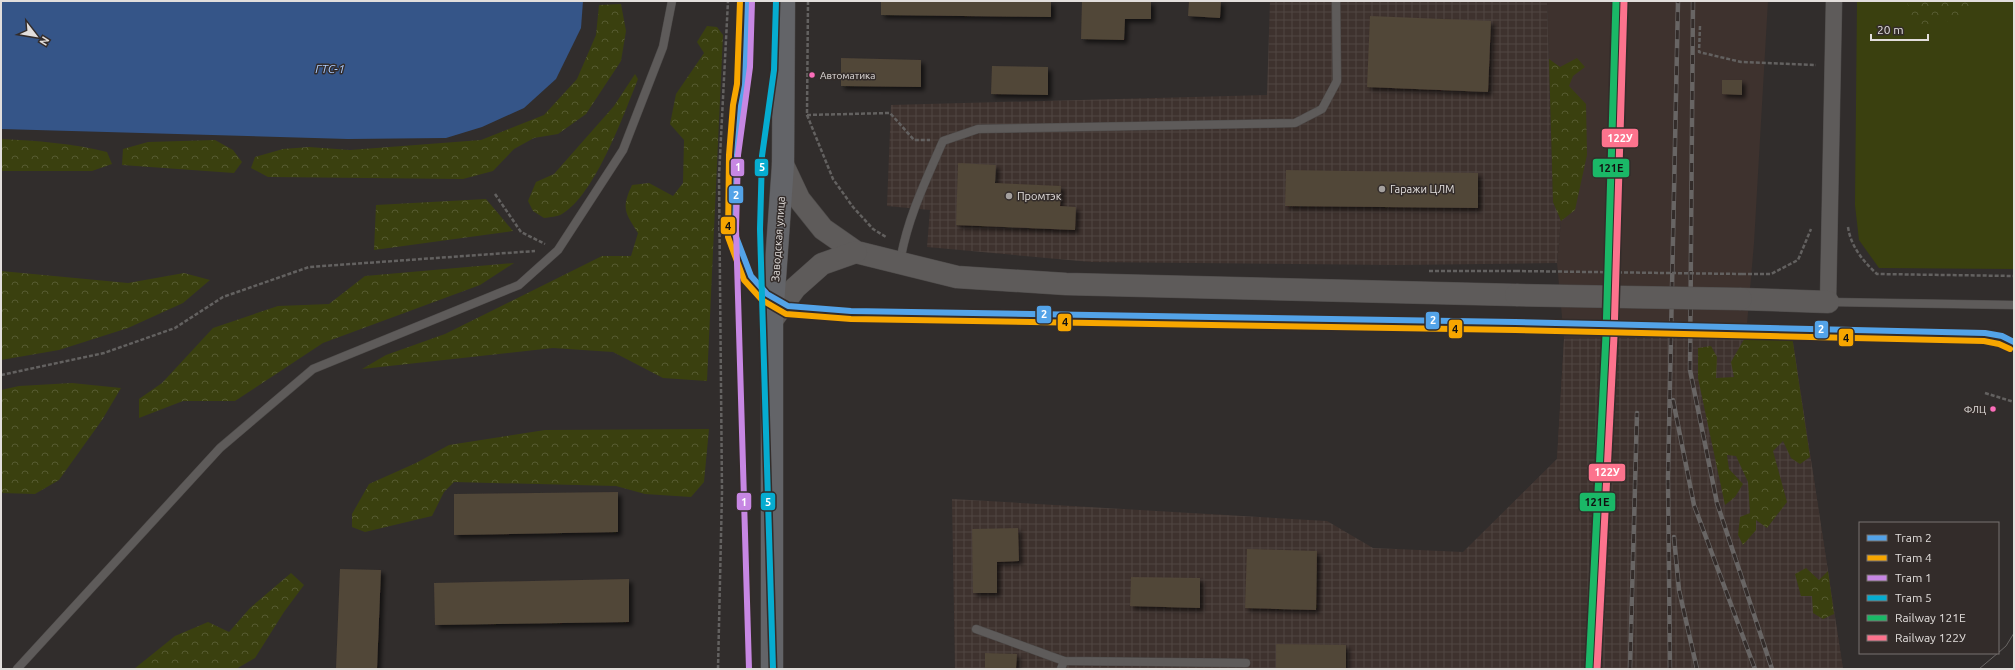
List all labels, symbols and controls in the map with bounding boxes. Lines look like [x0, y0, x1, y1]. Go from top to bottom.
north arrow [16, 16, 56, 56]
scale bar [1871, 16, 1928, 42]
text: 20 m [1877, 23, 1904, 36]
text: N [37, 35, 52, 48]
water label: ГТС-1 [315, 62, 345, 75]
marker: Автоматика [807, 70, 817, 80]
place label: Автоматика [820, 70, 875, 81]
line badge: 122У [1601, 128, 1639, 148]
text: 122У [1607, 132, 1633, 144]
line badge: 1 [730, 158, 745, 177]
line badge: 5 [754, 158, 769, 177]
line badge: 121Е [1592, 158, 1630, 178]
text: 1 [735, 161, 741, 173]
text: 5 [759, 161, 765, 173]
text: 121Е [1598, 162, 1624, 174]
place label: Гаражи ЦЛМ [1390, 183, 1455, 195]
marker: Гаражи ЦЛМ [1377, 184, 1387, 194]
line badge: 2 [728, 185, 744, 204]
text: 2 [733, 189, 739, 201]
place label: Промтэк [1017, 190, 1062, 202]
marker: Промтэк [1004, 191, 1014, 201]
street label: Заводская улица [769, 196, 787, 282]
line badge: 4 [720, 216, 736, 235]
text: 4 [725, 220, 731, 232]
line badge: 2 [1036, 305, 1052, 324]
text: 2 [1041, 308, 1047, 320]
line badge: 2 [1425, 311, 1440, 330]
line badge: 4 [1057, 313, 1072, 332]
text: 2 [1430, 314, 1436, 326]
text: 4 [1062, 316, 1068, 328]
line badge: 4 [1448, 319, 1463, 339]
line badge: 2 [1814, 320, 1829, 339]
text: 4 [1452, 323, 1458, 335]
text: 2 [1818, 323, 1824, 335]
line badge: 4 [1838, 328, 1854, 347]
text: 4 [1843, 332, 1849, 344]
place label: ФЛЦ [1964, 404, 1986, 415]
marker: ФЛЦ [1988, 404, 1998, 414]
line badge: 122У [1588, 463, 1626, 482]
text: 122У [1594, 466, 1620, 478]
line badge: 1 [736, 492, 752, 511]
line badge: 5 [760, 492, 776, 511]
line badge: 121Е [1579, 492, 1616, 512]
text: 1 [741, 496, 747, 508]
text: 5 [765, 496, 771, 508]
text: 121Е [1584, 496, 1610, 508]
legend [1859, 522, 1999, 654]
text: Tram 2 [1895, 531, 1932, 544]
text: Tram 4 [1895, 551, 1932, 564]
text: Tram 1 [1895, 571, 1932, 584]
text: Tram 5 [1895, 591, 1932, 604]
text: Railway 121Е [1895, 611, 1966, 624]
text: Railway 122У [1895, 631, 1966, 644]

